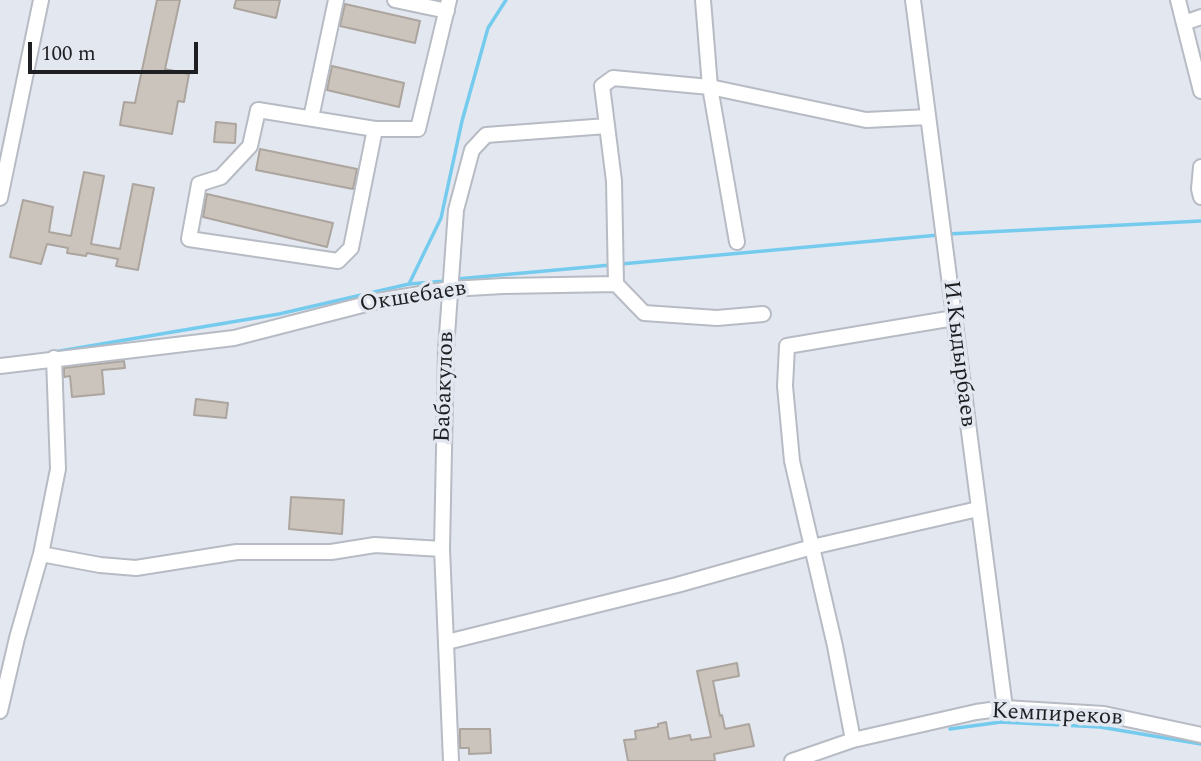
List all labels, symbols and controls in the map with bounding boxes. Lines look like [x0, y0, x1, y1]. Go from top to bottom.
scale bar [32, 28, 201, 72]
text: 100 m [41, 38, 96, 70]
street label: Окшебаев [358, 276, 468, 320]
street label: И.Кыдырбаев [935, 279, 981, 429]
street label: Бабакулов [430, 331, 462, 443]
street label: Кемпиреков [991, 699, 1123, 733]

